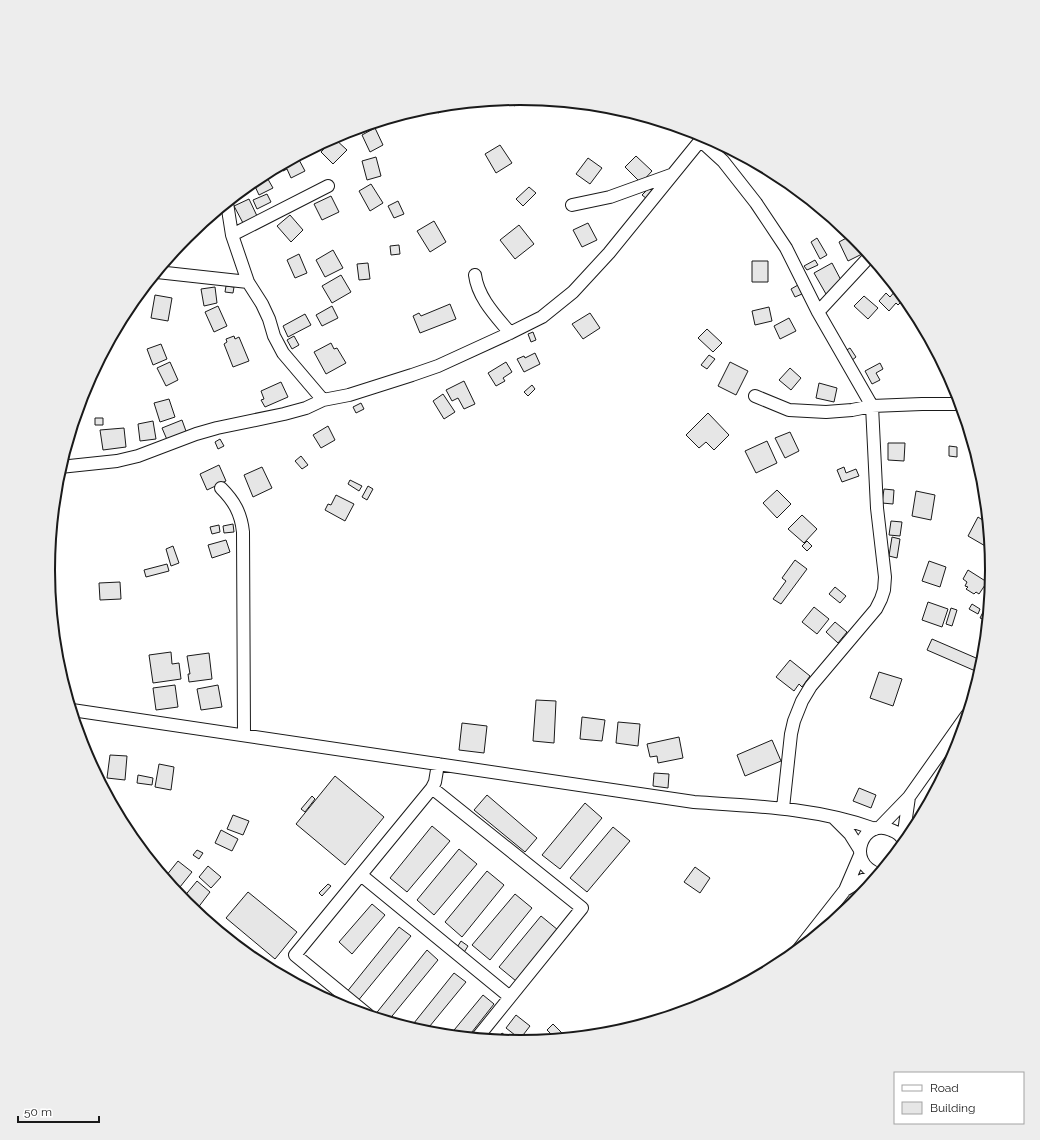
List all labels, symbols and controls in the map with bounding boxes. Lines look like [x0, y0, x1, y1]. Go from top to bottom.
legend [894, 1072, 1024, 1124]
text: Road [930, 1081, 959, 1095]
scale bar [18, 1098, 99, 1124]
text: Building [930, 1101, 976, 1115]
text: 50 m [24, 1105, 52, 1119]

